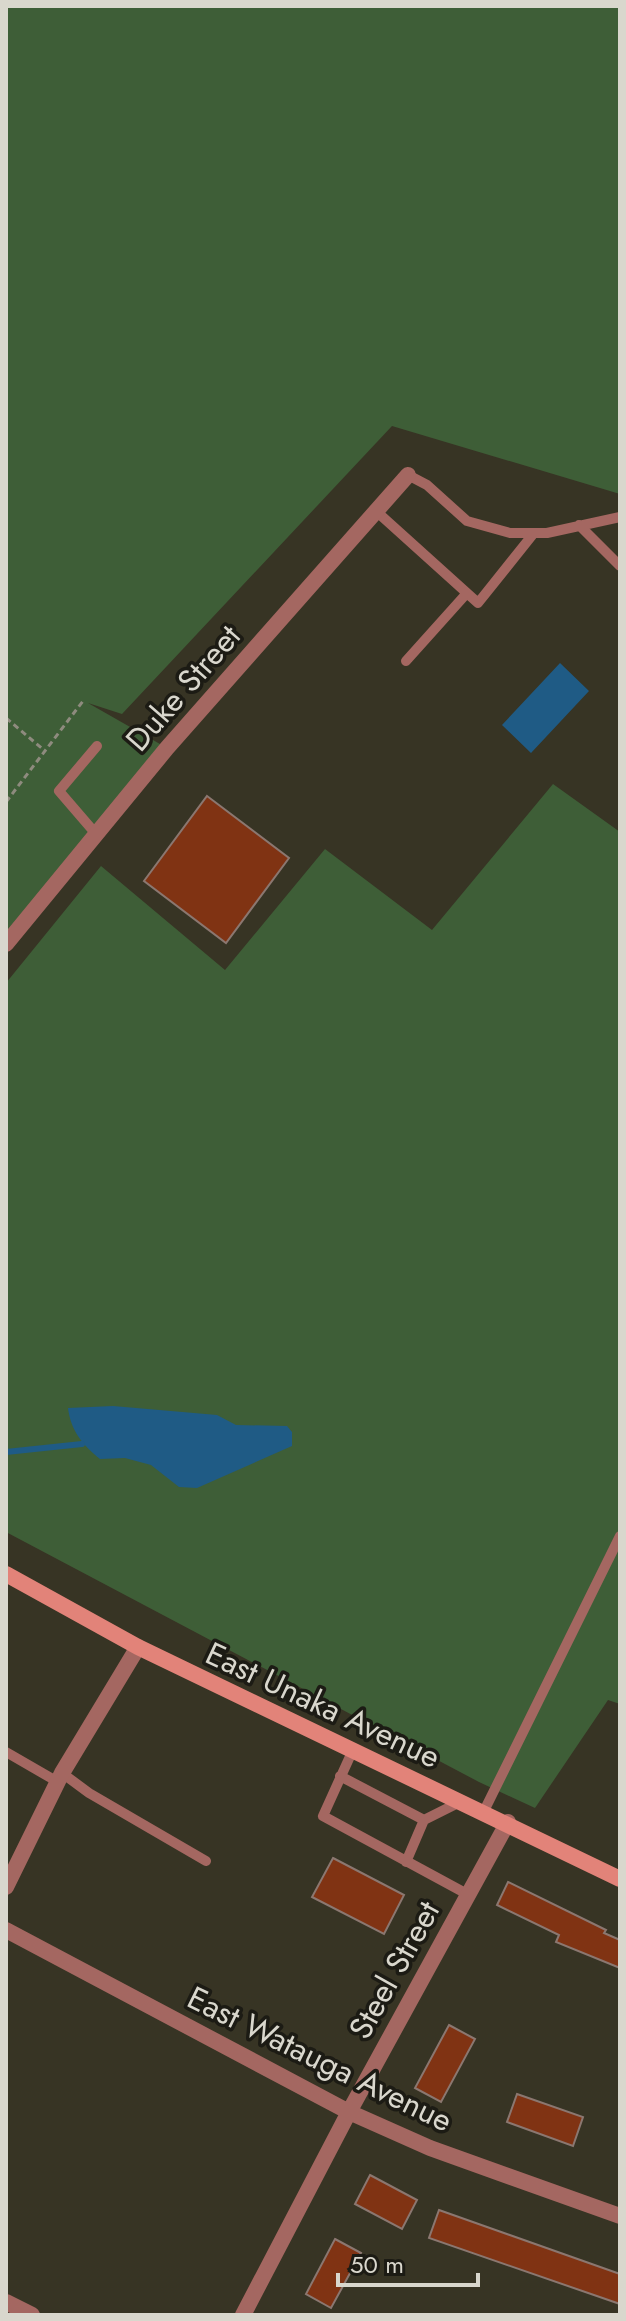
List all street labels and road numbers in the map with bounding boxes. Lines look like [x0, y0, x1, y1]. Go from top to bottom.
street label: Duke Street [115, 614, 251, 761]
street label: East Unaka Avenue [198, 1630, 448, 1780]
street label: Steel Street [337, 1892, 451, 2047]
street label: East Watauga Avenue [180, 1975, 460, 2143]

